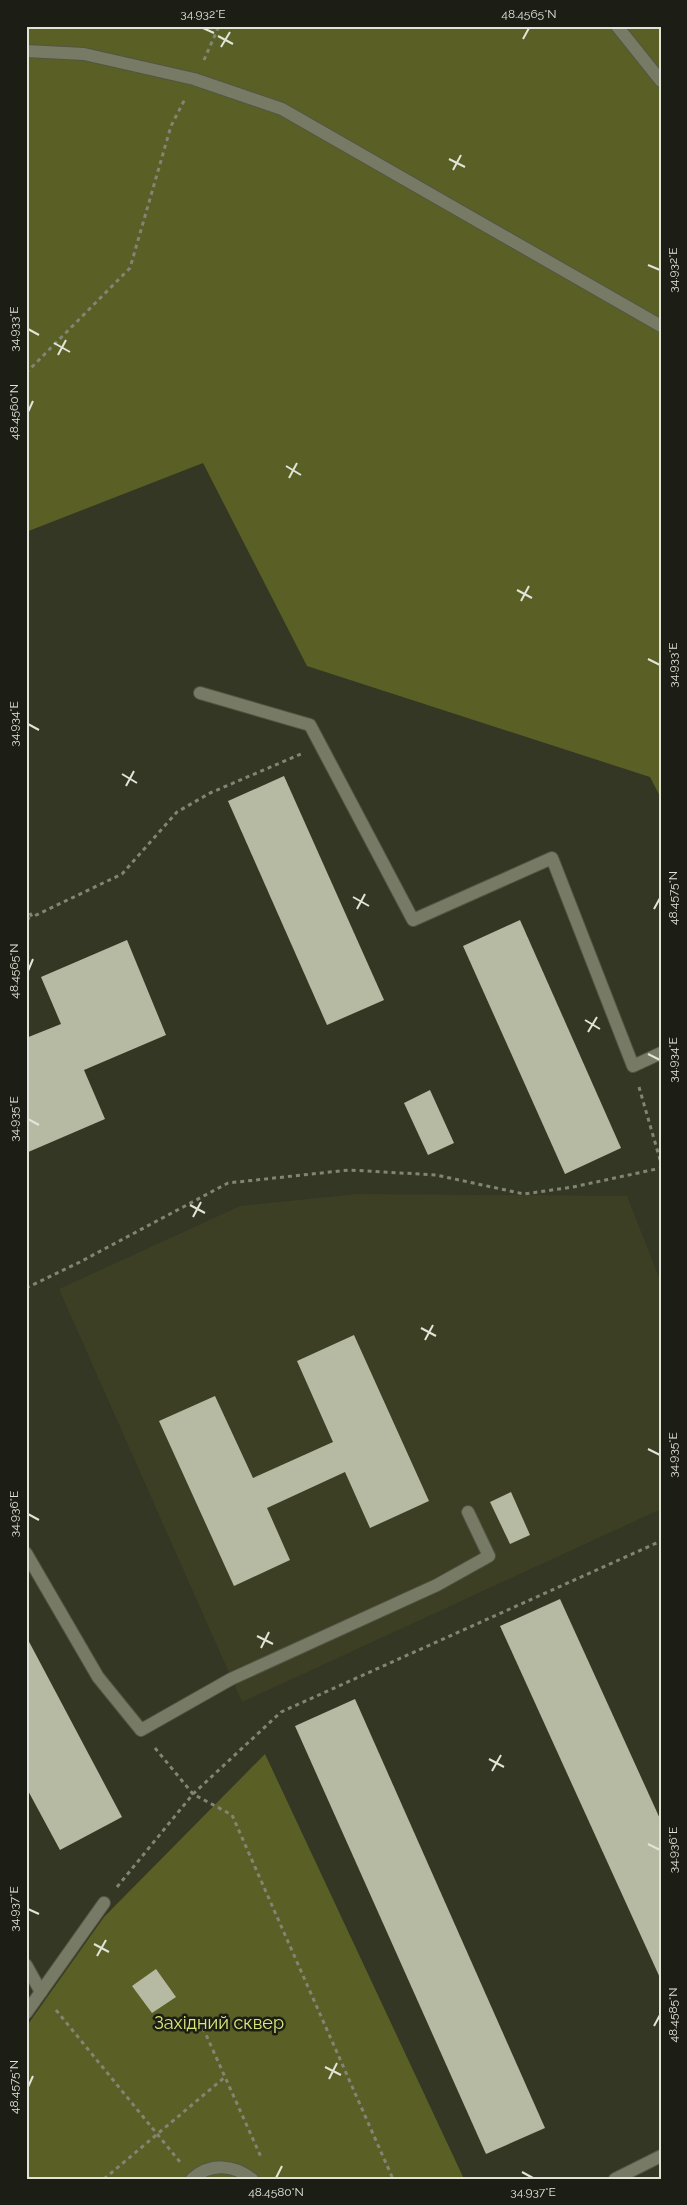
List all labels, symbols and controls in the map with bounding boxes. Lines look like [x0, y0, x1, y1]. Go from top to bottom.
text: 34.932°E [180, 7, 226, 21]
text: 48.4565°N [501, 7, 557, 21]
text: 34.932°E [666, 247, 680, 293]
text: 34.933°E [7, 306, 21, 352]
text: 48.4560°N [7, 384, 21, 440]
text: 34.933°E [666, 642, 680, 688]
text: 34.934°E [7, 701, 21, 747]
text: 48.4575°N [666, 871, 680, 925]
text: 48.4565°N [7, 943, 21, 999]
text: 34.934°E [666, 1037, 680, 1083]
text: 34.935°E [7, 1096, 21, 1142]
text: 34.935°E [666, 1432, 680, 1478]
text: 34.936°E [7, 1491, 21, 1537]
text: 34.936°E [666, 1827, 680, 1873]
text: 34.937°E [7, 1886, 21, 1932]
text: 48.4585°N [666, 1987, 680, 2043]
park label: Західний сквер [154, 2012, 284, 2033]
text: 48.4575°N [7, 2060, 21, 2114]
text: 48.4580°N [248, 2185, 304, 2199]
text: 34.937°E [510, 2185, 556, 2199]

